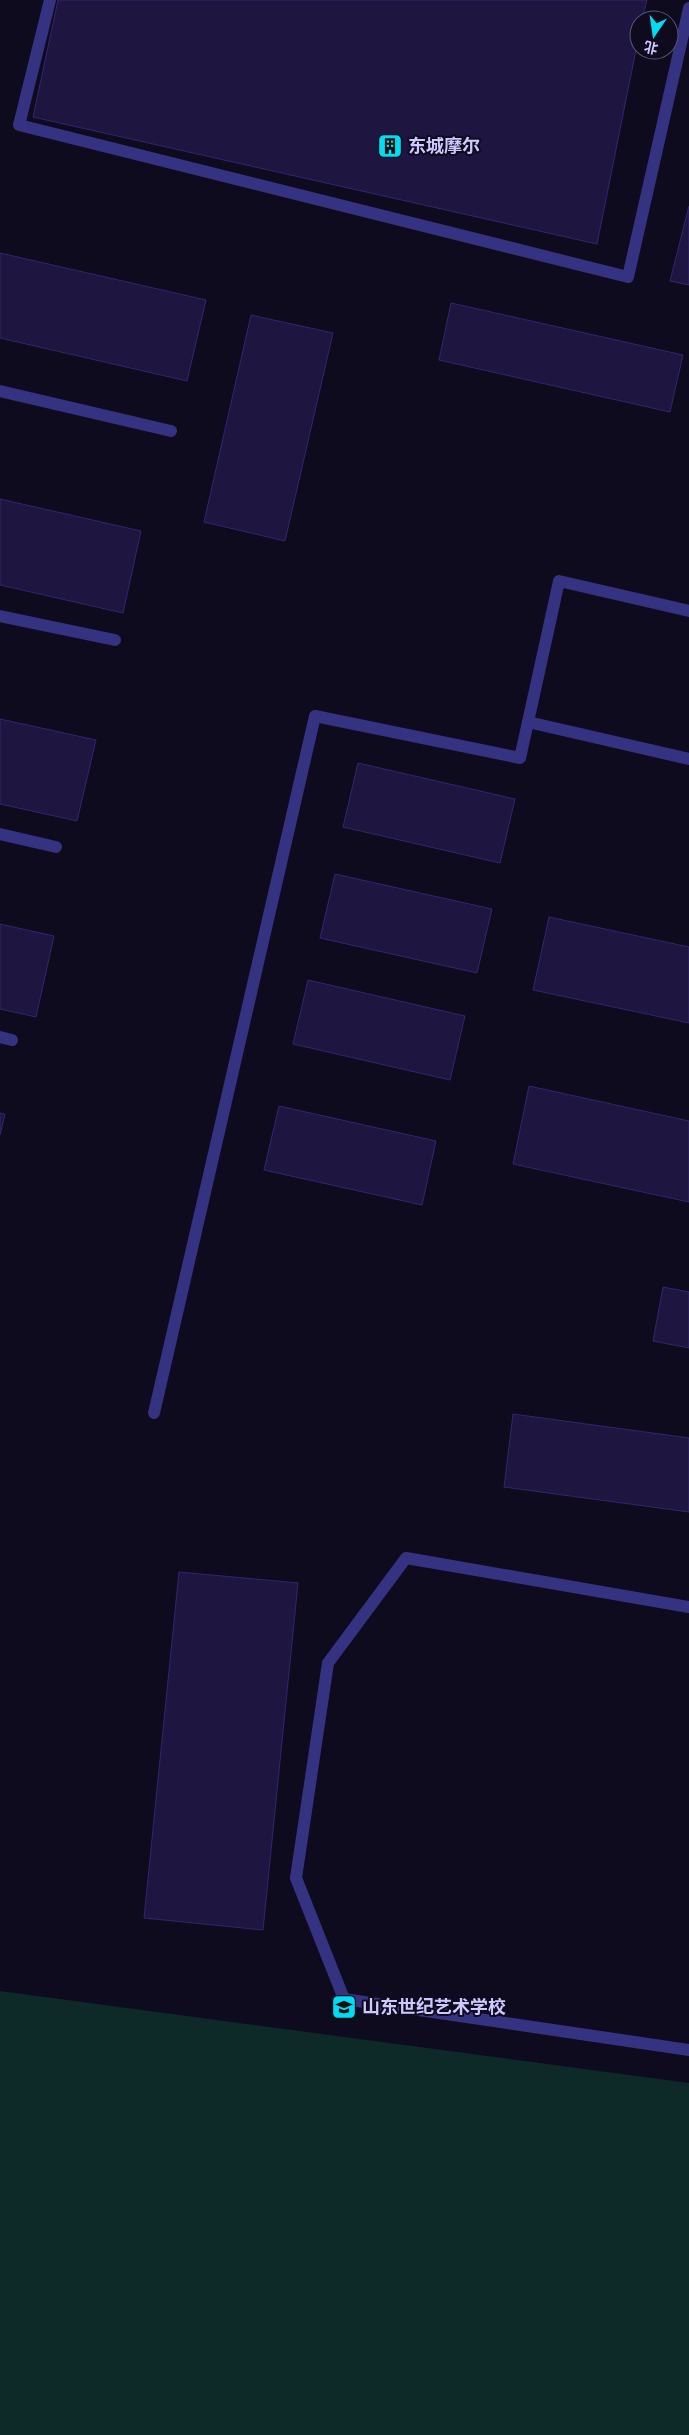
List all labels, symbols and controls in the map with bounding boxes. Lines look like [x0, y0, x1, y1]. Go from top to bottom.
north arrow [629, 10, 679, 60]
text: 北 [642, 37, 660, 57]
building icon: 东城摩尔 [377, 133, 403, 159]
place label: 东城摩尔 [408, 135, 480, 157]
school or university icon: 山东世纪艺术学校 [331, 1994, 357, 2020]
place label: 山东世纪艺术学校 [362, 1996, 506, 2018]

